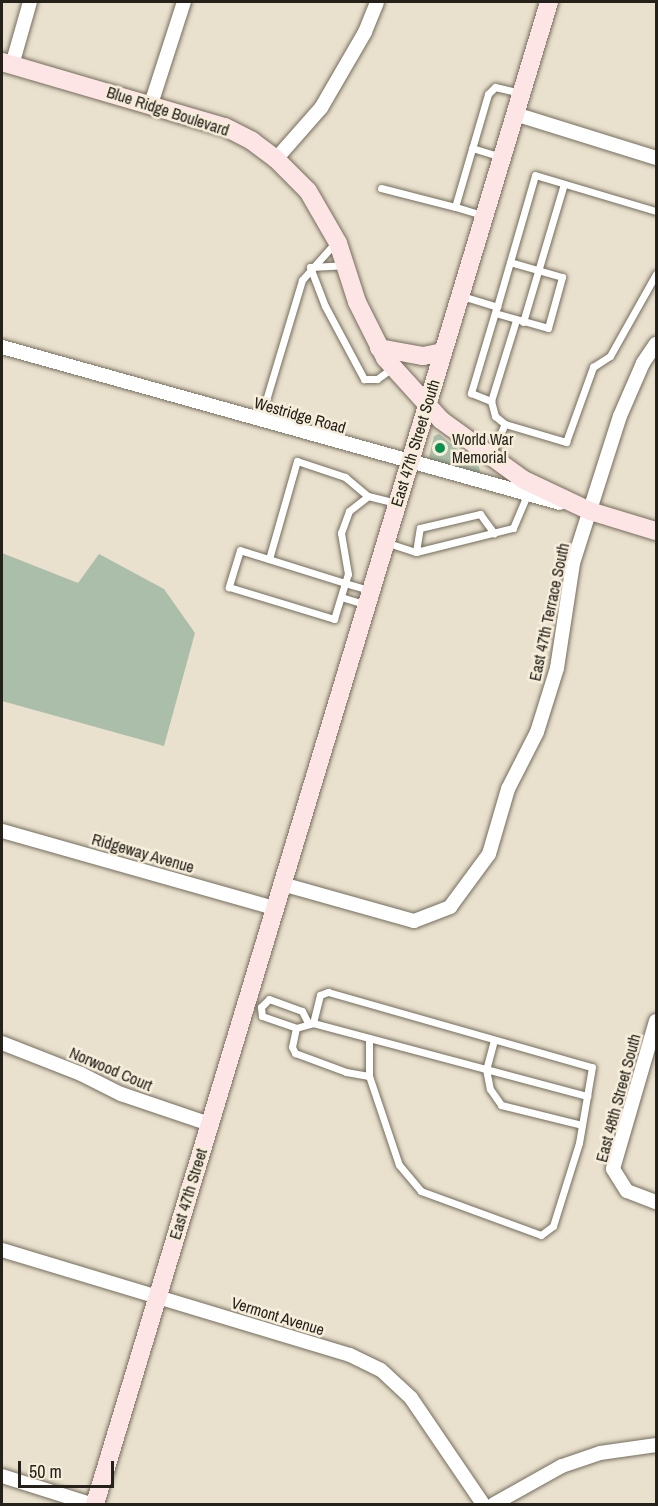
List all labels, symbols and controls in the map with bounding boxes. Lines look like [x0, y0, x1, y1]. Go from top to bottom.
street label: Blue Ridge Boulevard [104, 82, 232, 140]
street label: East 47th Street South [387, 377, 443, 509]
street label: Westridge Road [252, 393, 348, 437]
place label: World War Memorial [452, 429, 513, 467]
marker: World War Memorial [433, 441, 447, 455]
street label: East 47th Terrace South [525, 541, 573, 683]
street label: Ridgeway Avenue [89, 829, 197, 877]
street label: East 48th Street South [592, 1032, 644, 1164]
street label: Norwood Court [67, 1043, 155, 1095]
street label: East 47th Street [165, 1146, 211, 1242]
street label: Vermont Avenue [229, 1293, 327, 1339]
scale bar [21, 1449, 117, 1487]
text: 50 m [29, 1459, 62, 1484]

